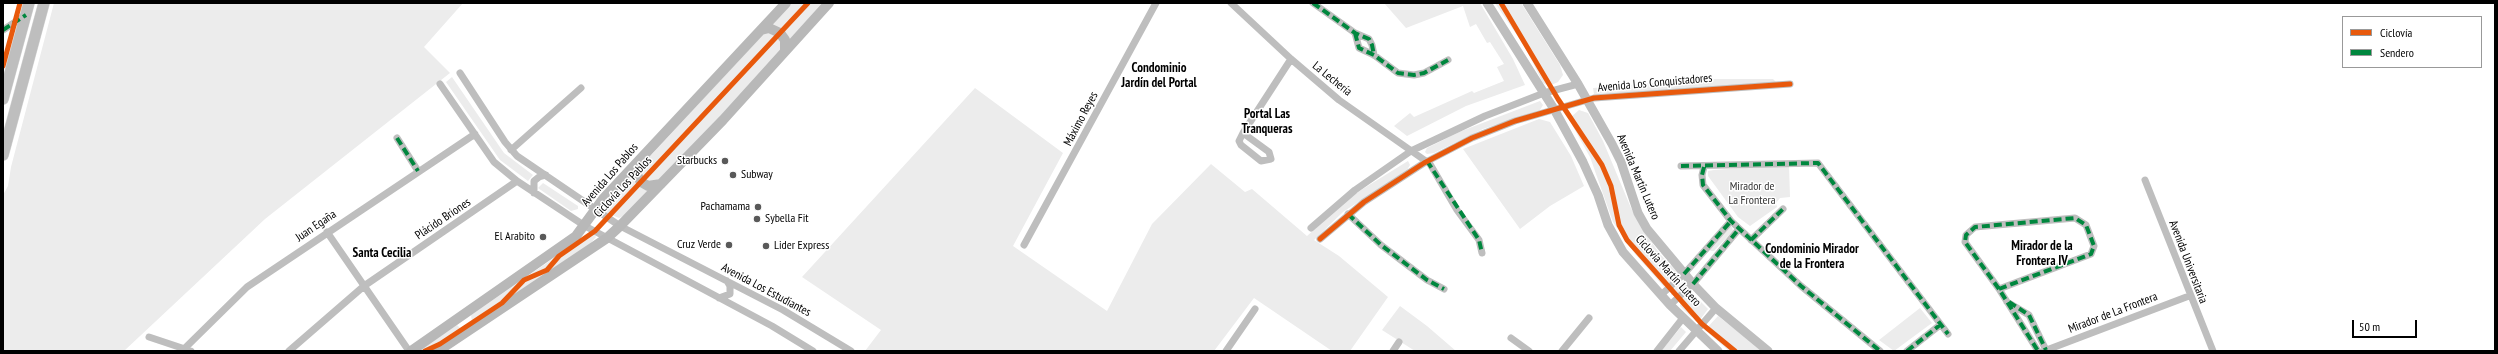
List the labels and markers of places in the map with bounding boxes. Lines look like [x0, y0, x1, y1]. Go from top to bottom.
place label: Starbucks [677, 154, 717, 168]
marker: Starbucks [720, 156, 730, 166]
place label: Subway [741, 168, 773, 182]
marker: Subway [728, 170, 738, 180]
place label: Pachamama [701, 200, 750, 214]
marker: Pachamama [753, 202, 763, 212]
place label: Sybella Fit [765, 212, 809, 226]
marker: Sybella Fit [752, 214, 762, 224]
place label: El Arabito [495, 230, 535, 244]
marker: El Arabito [538, 232, 548, 242]
place label: Cruz Verde [677, 238, 721, 252]
place label: Lider Express [774, 239, 829, 253]
marker: Cruz Verde [724, 240, 734, 250]
marker: Lider Express [761, 241, 771, 251]

